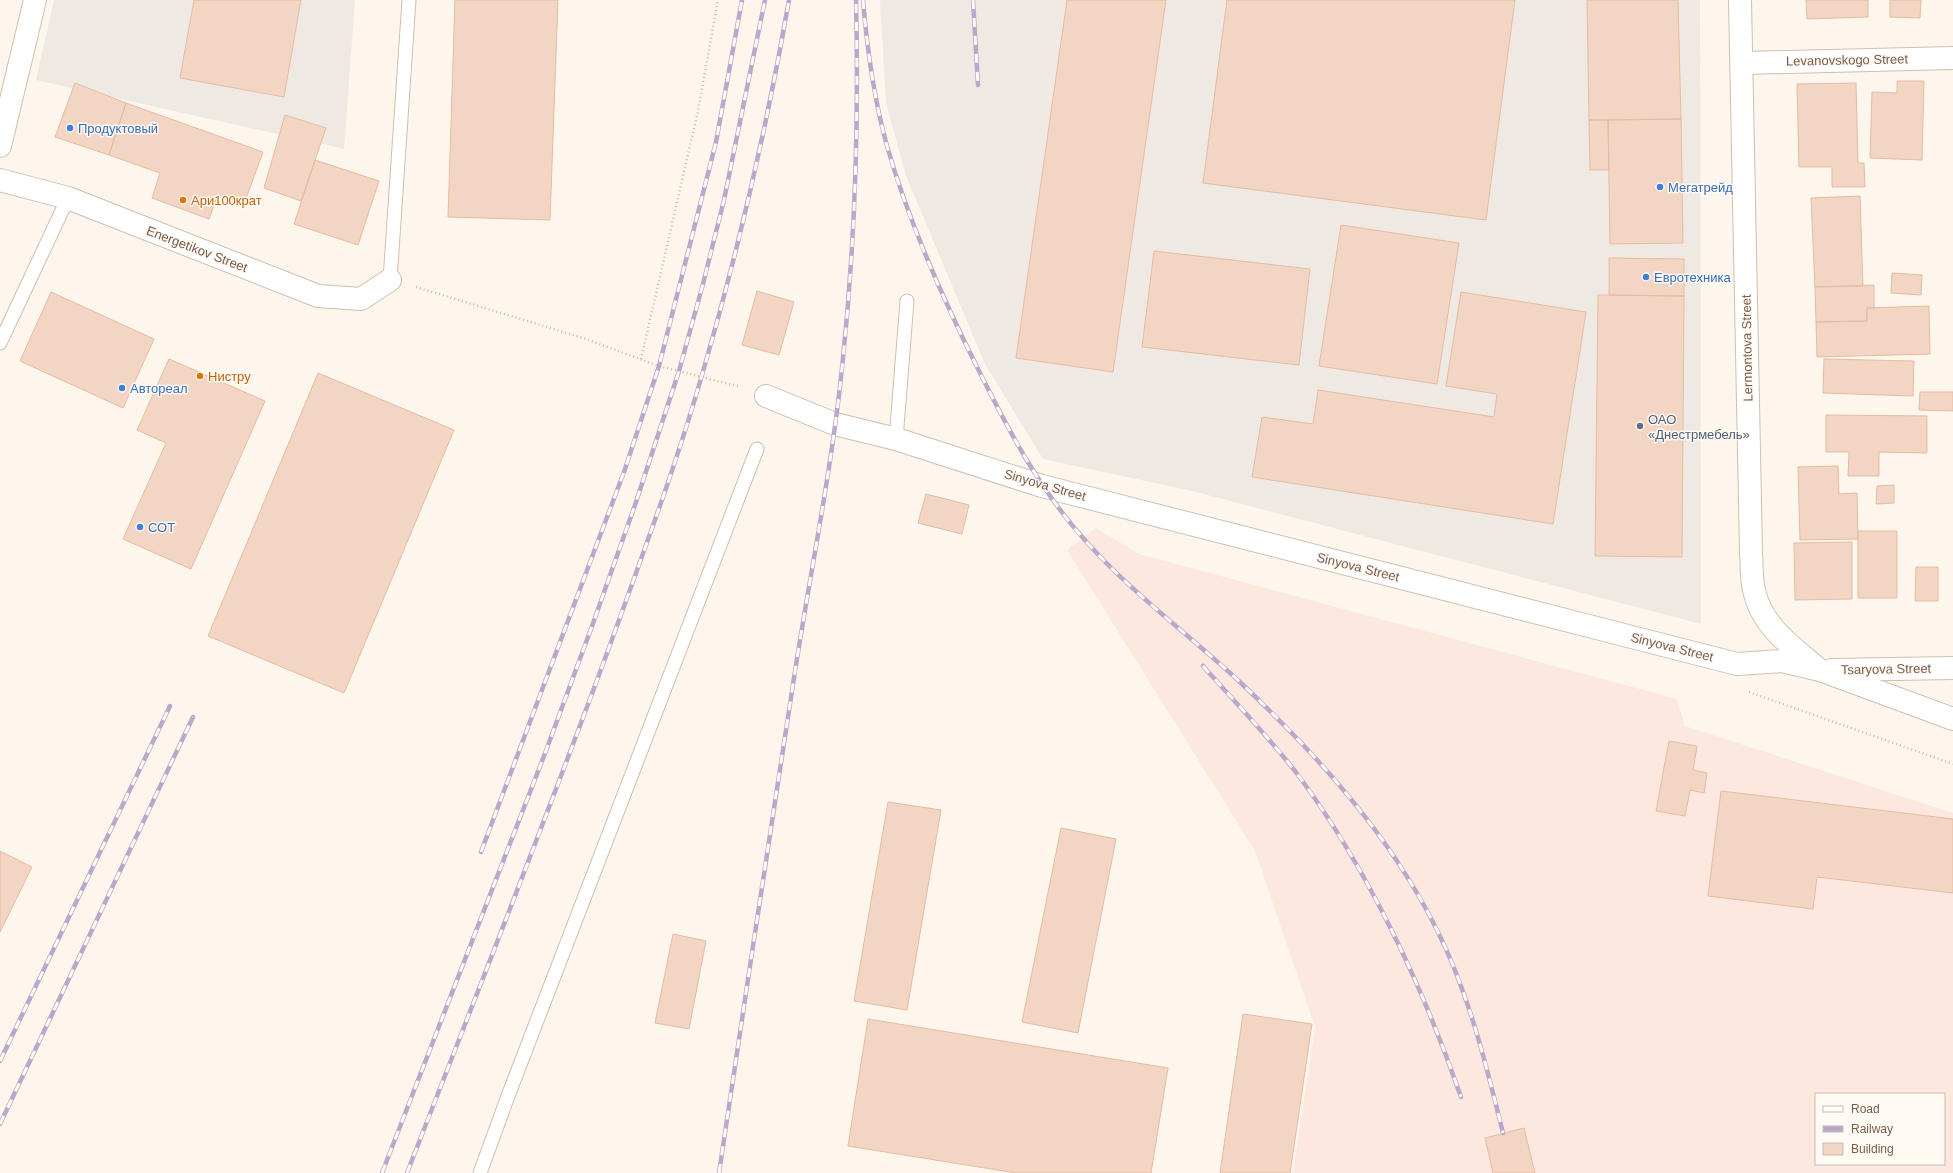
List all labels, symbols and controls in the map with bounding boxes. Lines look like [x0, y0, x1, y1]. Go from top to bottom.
street label: Levanovskogo Street [1786, 51, 1909, 69]
place label: Продуктовый [78, 121, 158, 136]
marker: Продуктовый [65, 123, 75, 133]
place label: Мегатрейд [1668, 180, 1733, 195]
marker: Мегатрейд [1655, 182, 1665, 192]
place label: Ари100крат [191, 193, 262, 208]
marker: Ари100крат [178, 195, 188, 205]
street label: Energetikov Street [144, 223, 250, 275]
place label: Евротехника [1654, 270, 1731, 285]
marker: Евротехника [1641, 272, 1651, 282]
street label: Lermontova Street [1739, 294, 1755, 402]
place label: Нистру [208, 369, 251, 384]
marker: Нистру [195, 371, 205, 381]
place label: Автореал [130, 381, 188, 396]
marker: Автореал [117, 383, 127, 393]
place label: ОАО «Днестрмебель» [1648, 412, 1750, 442]
marker: ОАО «Днестрмебель» [1635, 421, 1645, 431]
street label: Sinyova Street [1002, 466, 1088, 504]
place label: СОТ [148, 520, 175, 535]
marker: СОТ [135, 522, 145, 532]
street label: Sinyova Street [1315, 549, 1401, 585]
street label: Sinyova Street [1629, 629, 1715, 665]
street label: Tsaryova Street [1841, 661, 1932, 677]
legend [1815, 1093, 1945, 1165]
text: Road [1851, 1102, 1880, 1116]
text: Railway [1851, 1122, 1893, 1136]
text: Building [1851, 1142, 1894, 1156]

